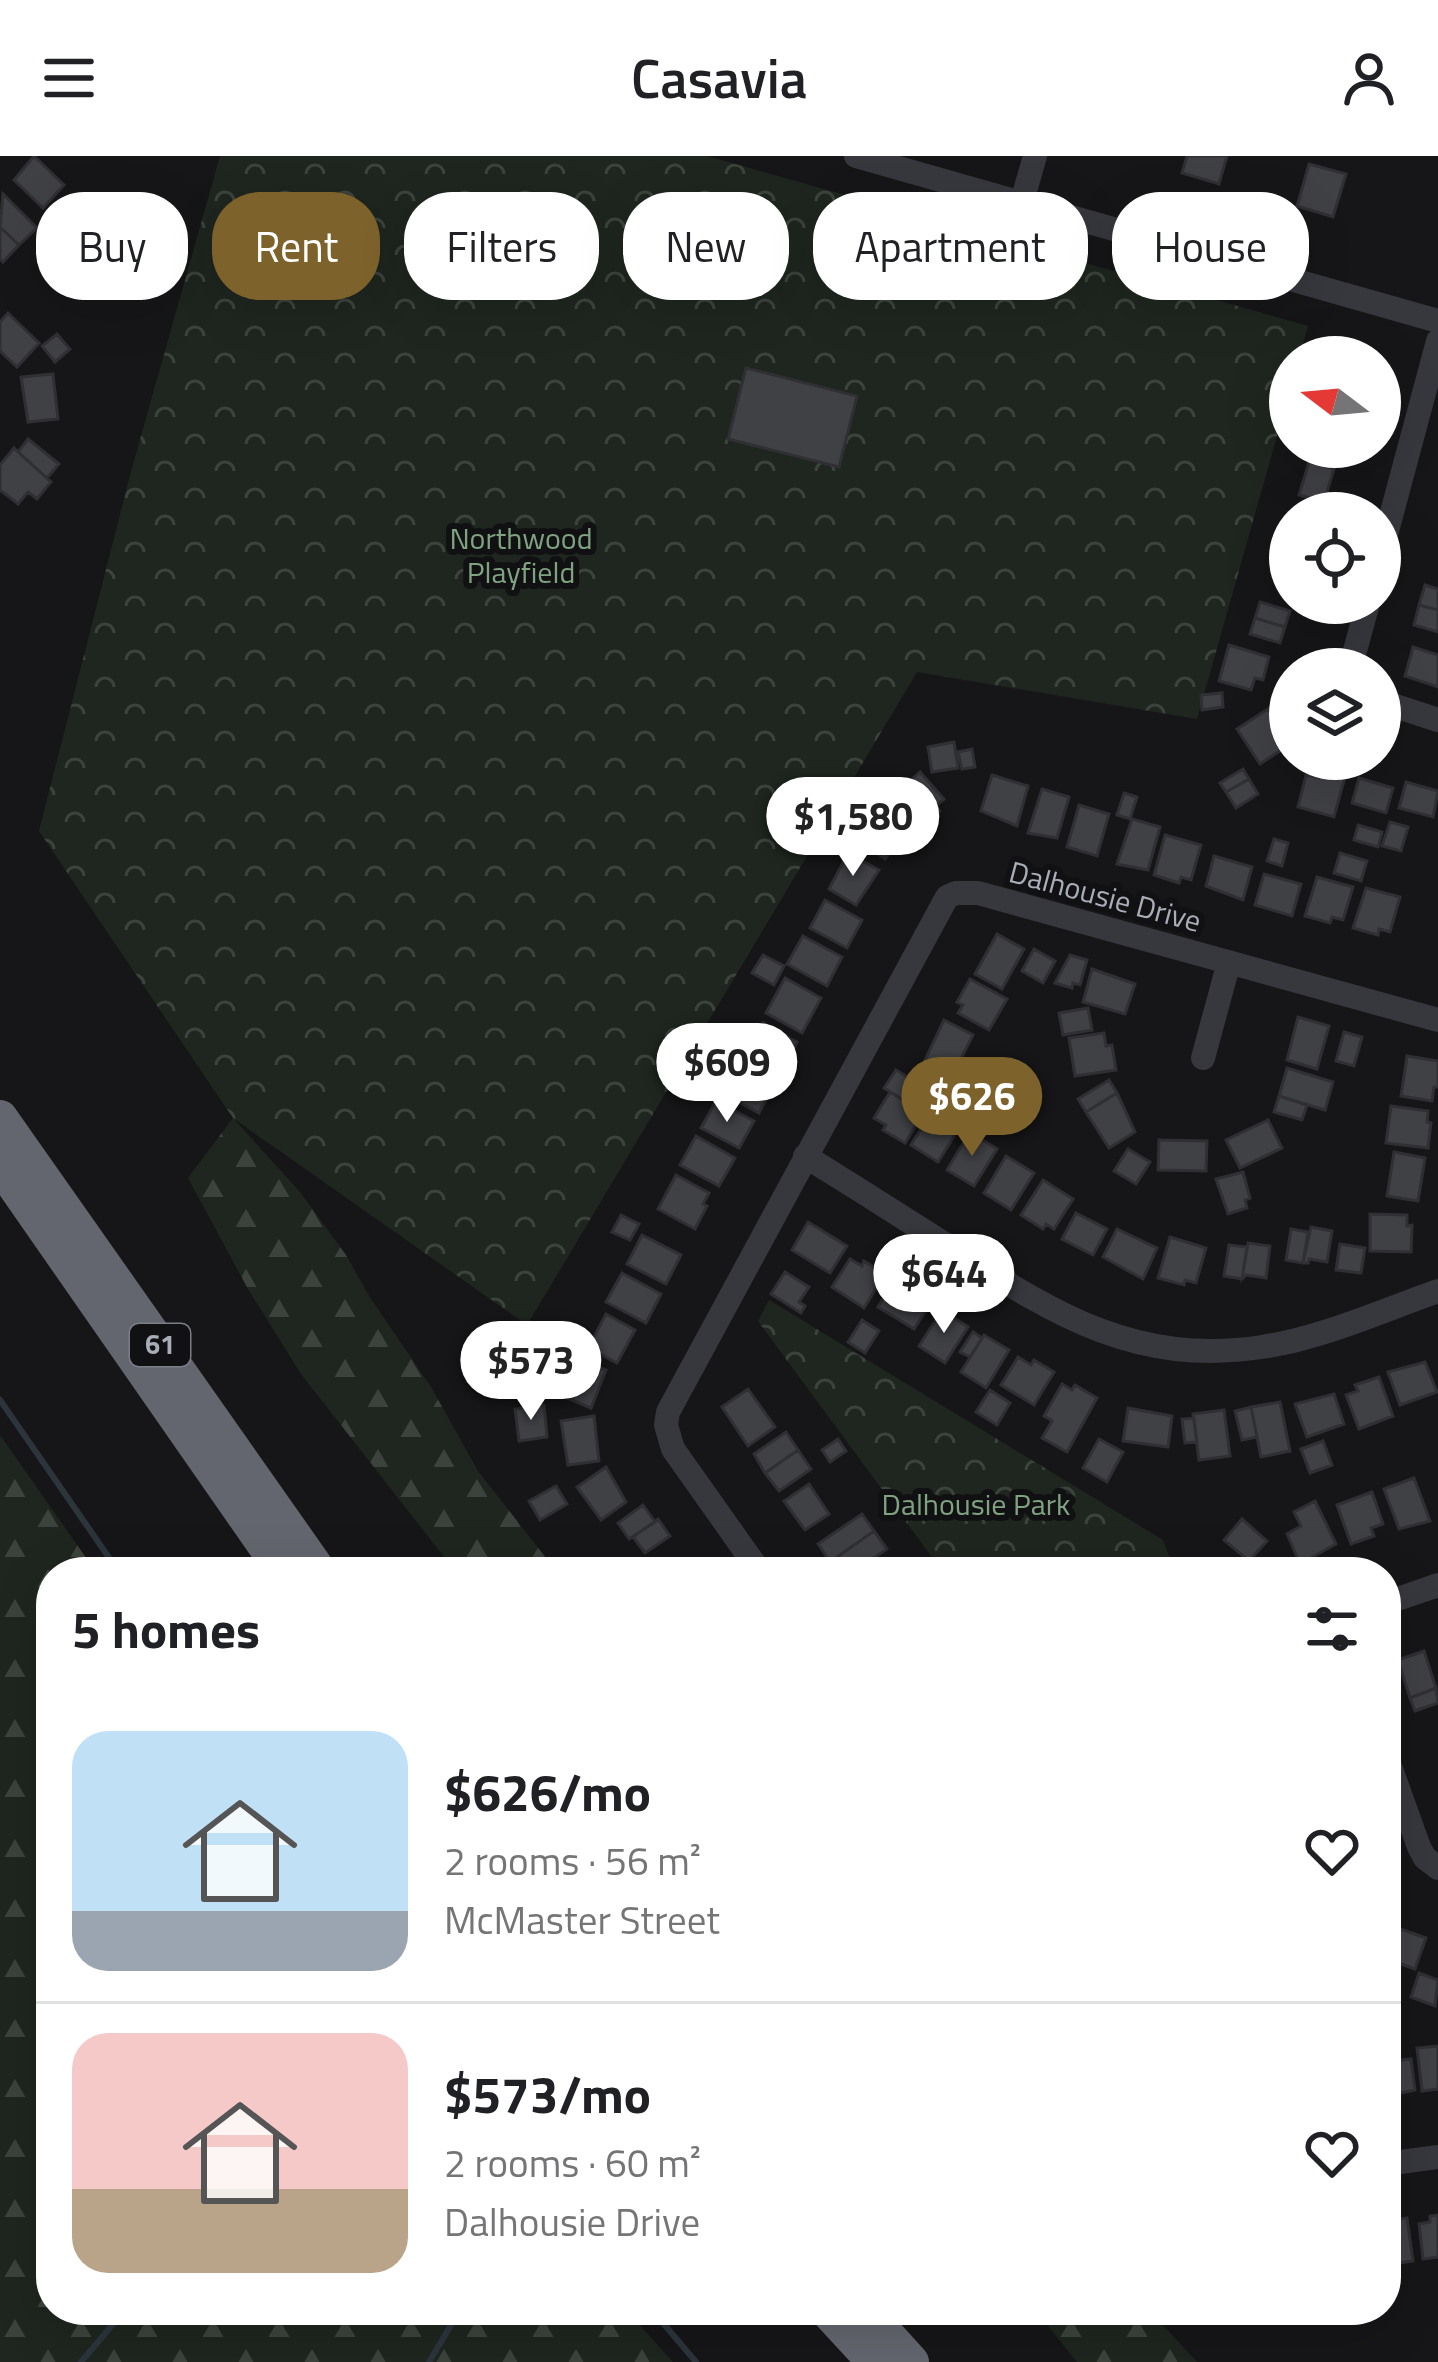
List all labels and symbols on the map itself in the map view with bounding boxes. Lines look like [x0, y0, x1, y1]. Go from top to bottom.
north arrow [1269, 336, 1401, 468]
park label: Northwood Playfield [449, 515, 593, 595]
pin: $1,580 [755, 777, 951, 879]
street label: Dalhousie Drive [1004, 848, 1206, 944]
pin: $609 [656, 1023, 798, 1125]
pin: $626 [901, 1057, 1043, 1159]
pin: $644 [873, 1234, 1015, 1336]
pin: $573 [460, 1321, 602, 1423]
road number: 61 [130, 1324, 190, 1366]
park label: Dalhousie Park [882, 1481, 1070, 1527]

